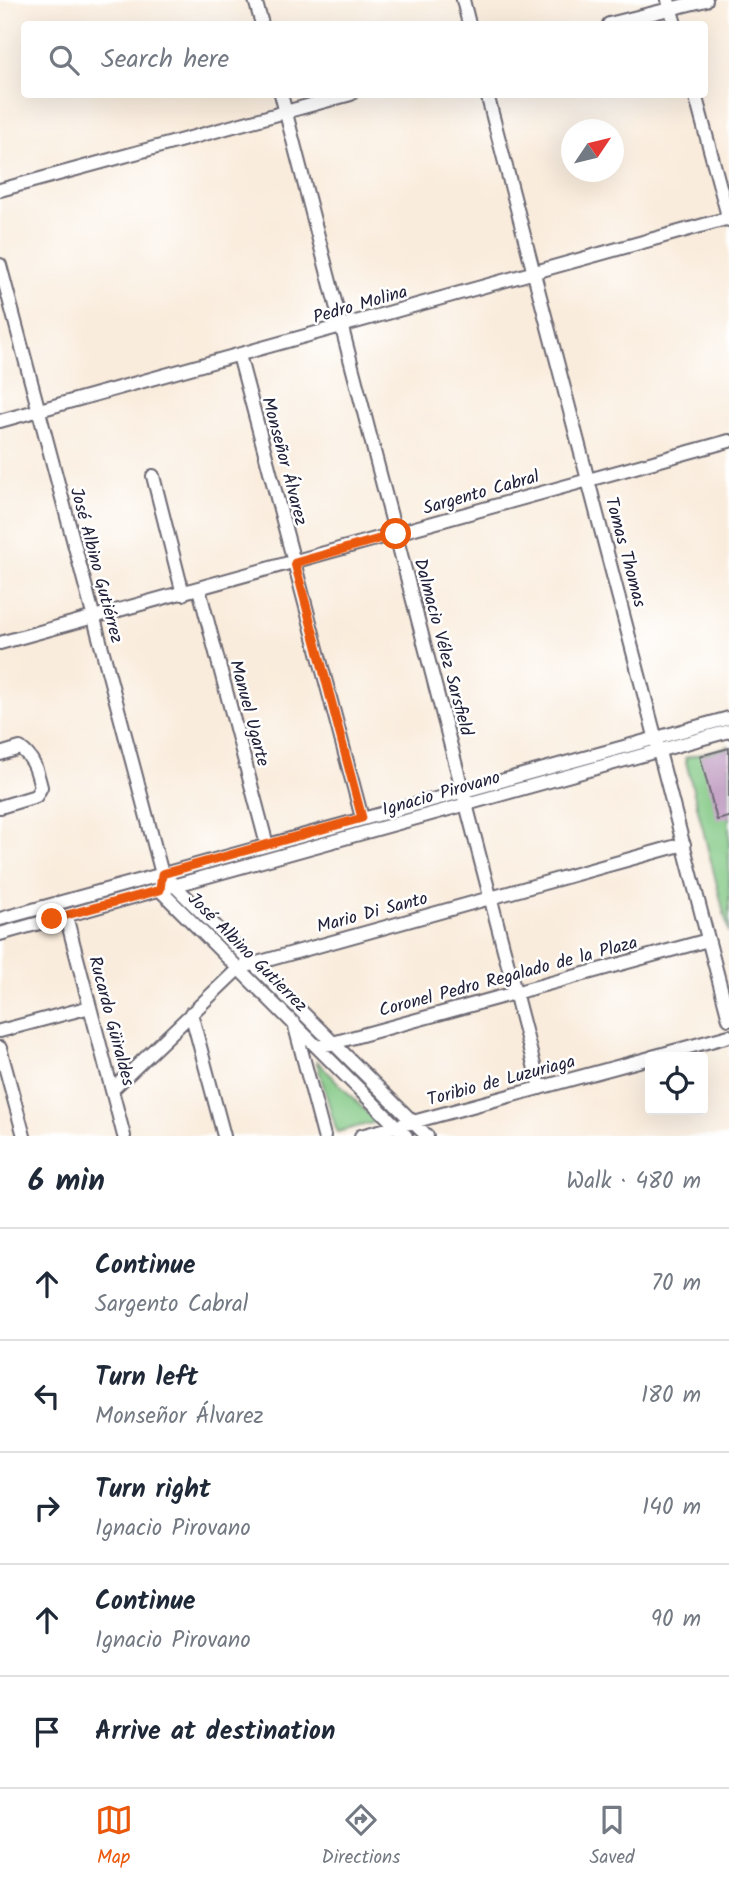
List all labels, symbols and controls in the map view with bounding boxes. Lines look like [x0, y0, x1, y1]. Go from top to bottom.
search box [21, 21, 708, 98]
text: Search here [101, 39, 229, 81]
icon: search [45, 41, 83, 79]
north arrow [561, 119, 624, 182]
street label: Pedro Molina [310, 278, 411, 333]
street label: Monseñor Álvarez [252, 394, 315, 529]
street label: Sargento Cabral [420, 463, 544, 524]
street label: José Albino Gutiérrez [61, 484, 130, 647]
street label: Tomas Thomas [596, 494, 653, 611]
route start [380, 518, 411, 549]
street label: Dalmacio Vélez Sarsfield [405, 555, 480, 740]
street label: Manuel Ugarte [220, 657, 277, 770]
street label: Ignacio Pirovano [379, 764, 504, 825]
street label: Mario Di Santo [314, 885, 431, 942]
street label: José Albino Gutierrez [180, 886, 314, 1020]
route end [36, 903, 67, 934]
street label: Coronel Pedro Regalado de la Plaza [376, 929, 641, 1026]
street label: Rucardo Güiraldes [79, 953, 142, 1090]
street label: Toribio de Luzuriaga [424, 1048, 579, 1115]
map controls [645, 1052, 708, 1115]
button: locate [645, 1052, 708, 1115]
text: 6 min [28, 1158, 105, 1206]
text: Walk · 480 m [566, 1164, 701, 1200]
text: Continue [95, 1245, 196, 1287]
icon: ahead [28, 1265, 66, 1303]
text: 70 m [651, 1266, 701, 1302]
text: Sargento Cabral [95, 1287, 248, 1323]
text: Turn left [95, 1357, 198, 1399]
icon: left [28, 1377, 66, 1415]
text: 180 m [641, 1378, 701, 1414]
text: Monseñor Álvarez [95, 1399, 264, 1435]
text: Turn right [95, 1469, 211, 1511]
icon: right [28, 1489, 66, 1527]
text: 140 m [642, 1490, 701, 1526]
text: Ignacio Pirovano [95, 1511, 251, 1547]
text: Continue [95, 1581, 196, 1623]
icon: ahead [28, 1601, 66, 1639]
text: 90 m [651, 1602, 701, 1638]
text: Ignacio Pirovano [95, 1623, 251, 1659]
text: Arrive at destination [95, 1711, 335, 1753]
icon: arrive [28, 1713, 66, 1751]
tab: Map [95, 1801, 133, 1873]
tab: Directions [322, 1801, 400, 1873]
tab: Saved [589, 1801, 634, 1873]

